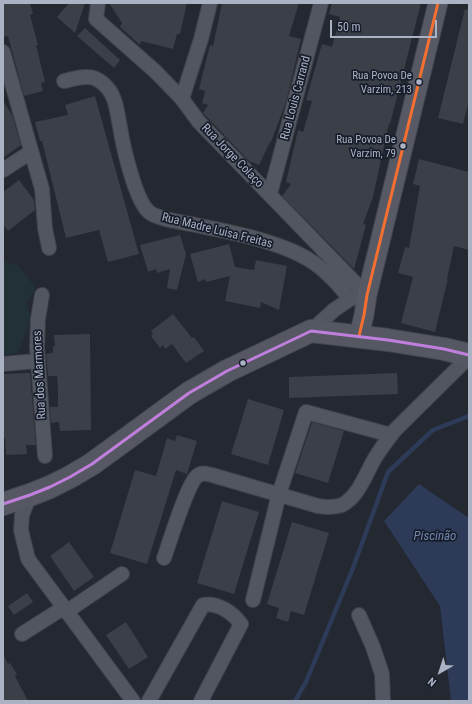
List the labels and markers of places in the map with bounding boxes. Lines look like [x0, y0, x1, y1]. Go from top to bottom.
place label: Rua Povoa De Varzim, 213 [352, 69, 412, 95]
marker: Rua Povoa De Varzim, 213 [414, 77, 424, 87]
place label: Rua Povoa De Varzim, 79 [336, 133, 396, 159]
marker: Rua Povoa De Varzim, 79 [398, 141, 408, 151]
unlabelled marker [238, 358, 248, 368]

